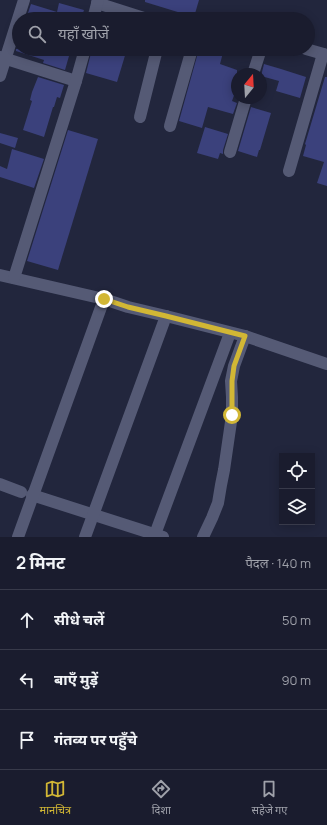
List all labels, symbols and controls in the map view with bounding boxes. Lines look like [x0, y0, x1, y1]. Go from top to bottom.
search box [12, 12, 315, 56]
icon: search [26, 23, 48, 45]
text: यहाँ खोजें [58, 23, 109, 44]
north arrow [231, 68, 267, 104]
route end [95, 290, 113, 308]
route start [223, 406, 241, 424]
map controls [279, 453, 315, 525]
button: locate [279, 453, 315, 489]
button: layers [279, 489, 315, 525]
text: 2 मिनट [16, 551, 65, 574]
text: पैदल · 140 m [245, 554, 311, 572]
icon: ahead [16, 609, 38, 631]
text: सीधे चलें [54, 609, 104, 630]
text: 50 m [282, 611, 311, 629]
icon: left [16, 669, 38, 691]
text: बाएँ मुड़ें [54, 669, 98, 690]
text: 90 m [281, 671, 311, 689]
icon: arrive [16, 729, 38, 751]
text: गंतव्य पर पहुँचे [54, 729, 137, 750]
tab: मानचित्र [40, 778, 71, 818]
tab: दिशा [150, 778, 172, 818]
tab: सहेजे गए [251, 778, 287, 818]

